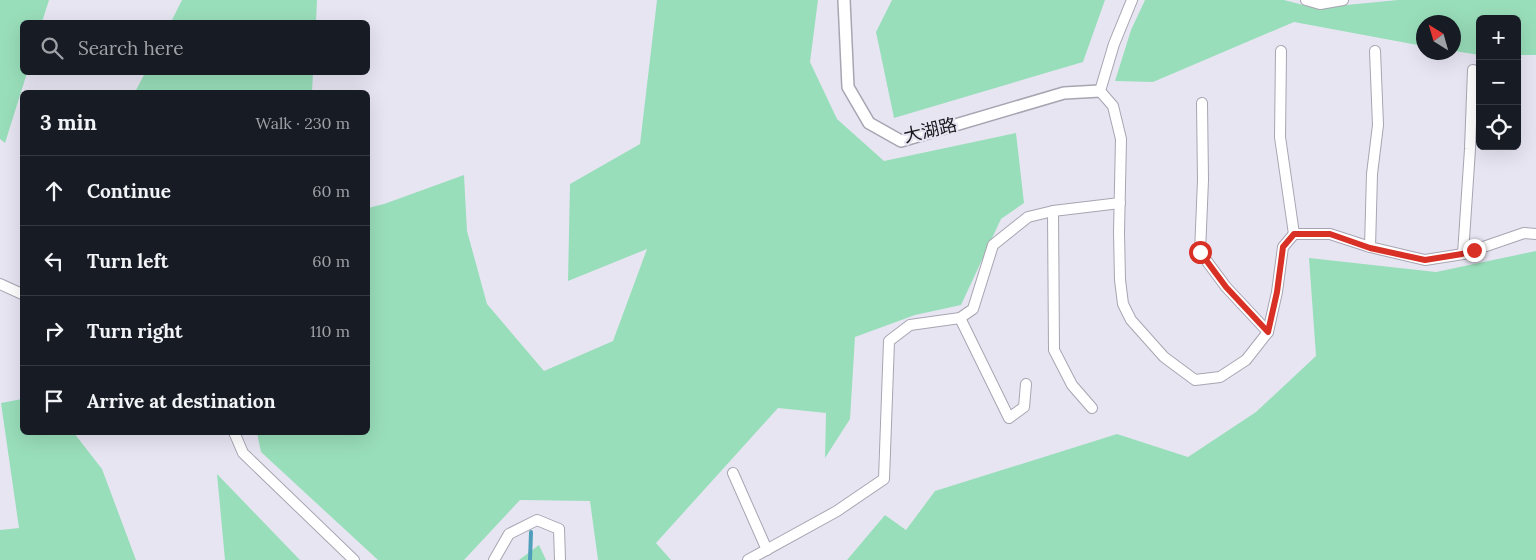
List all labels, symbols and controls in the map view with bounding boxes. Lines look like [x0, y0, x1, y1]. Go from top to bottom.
north arrow [1416, 15, 1461, 60]
map controls [1476, 15, 1521, 150]
button: + [1476, 15, 1521, 60]
search box [20, 20, 370, 75]
icon: search [38, 34, 66, 62]
text: Search here [78, 36, 184, 60]
button: − [1476, 60, 1521, 105]
button: locate [1476, 105, 1521, 150]
text: 3 min [40, 109, 97, 136]
text: Walk · 230 m [255, 113, 350, 133]
street label: 大湖路 [901, 113, 959, 147]
icon: ahead [40, 177, 68, 205]
text: Continue [87, 179, 171, 203]
text: 60 m [312, 181, 350, 201]
route end [1463, 239, 1486, 262]
route start [1189, 241, 1212, 264]
icon: left [40, 247, 68, 275]
text: Turn left [87, 249, 168, 273]
text: 60 m [312, 251, 350, 271]
icon: right [40, 317, 68, 345]
text: Turn right [87, 319, 183, 343]
text: 110 m [310, 321, 350, 341]
icon: arrive [40, 387, 68, 415]
text: Arrive at destination [87, 389, 276, 413]

